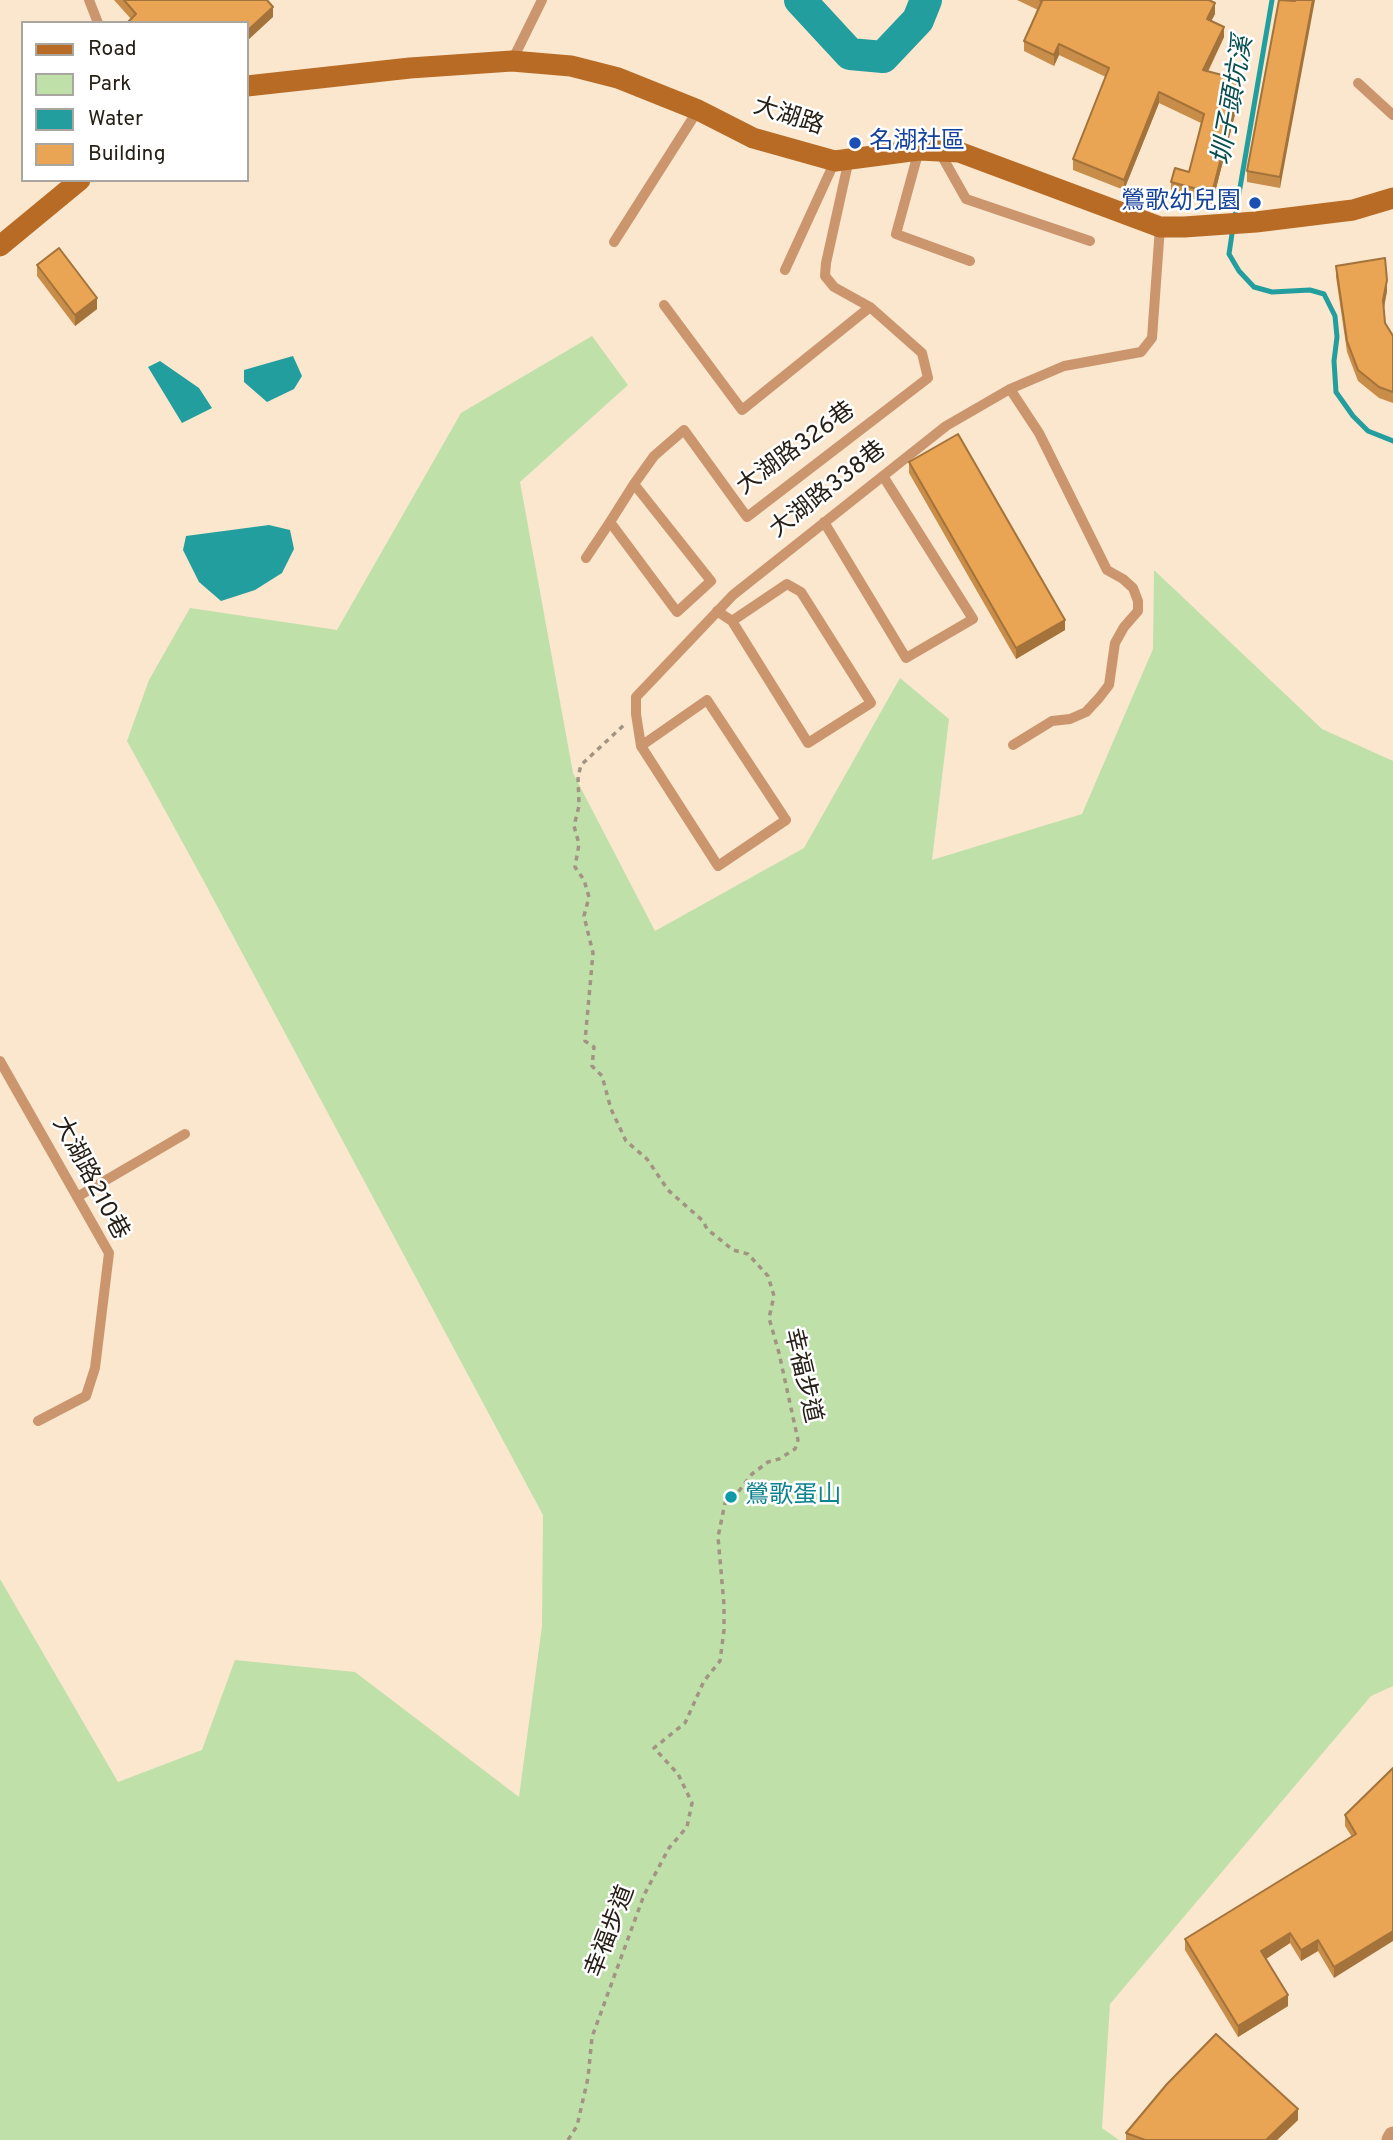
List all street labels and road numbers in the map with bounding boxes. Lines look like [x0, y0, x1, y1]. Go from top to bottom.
street label: 大湖路 [749, 93, 827, 143]
street label: 大湖路326巷 [732, 398, 862, 502]
street label: 大湖路338巷 [765, 437, 893, 545]
street label: 大湖路210巷 [45, 1113, 133, 1245]
street label: 幸福步道 [776, 1326, 826, 1426]
street label: 幸福步道 [581, 1882, 643, 1982]

